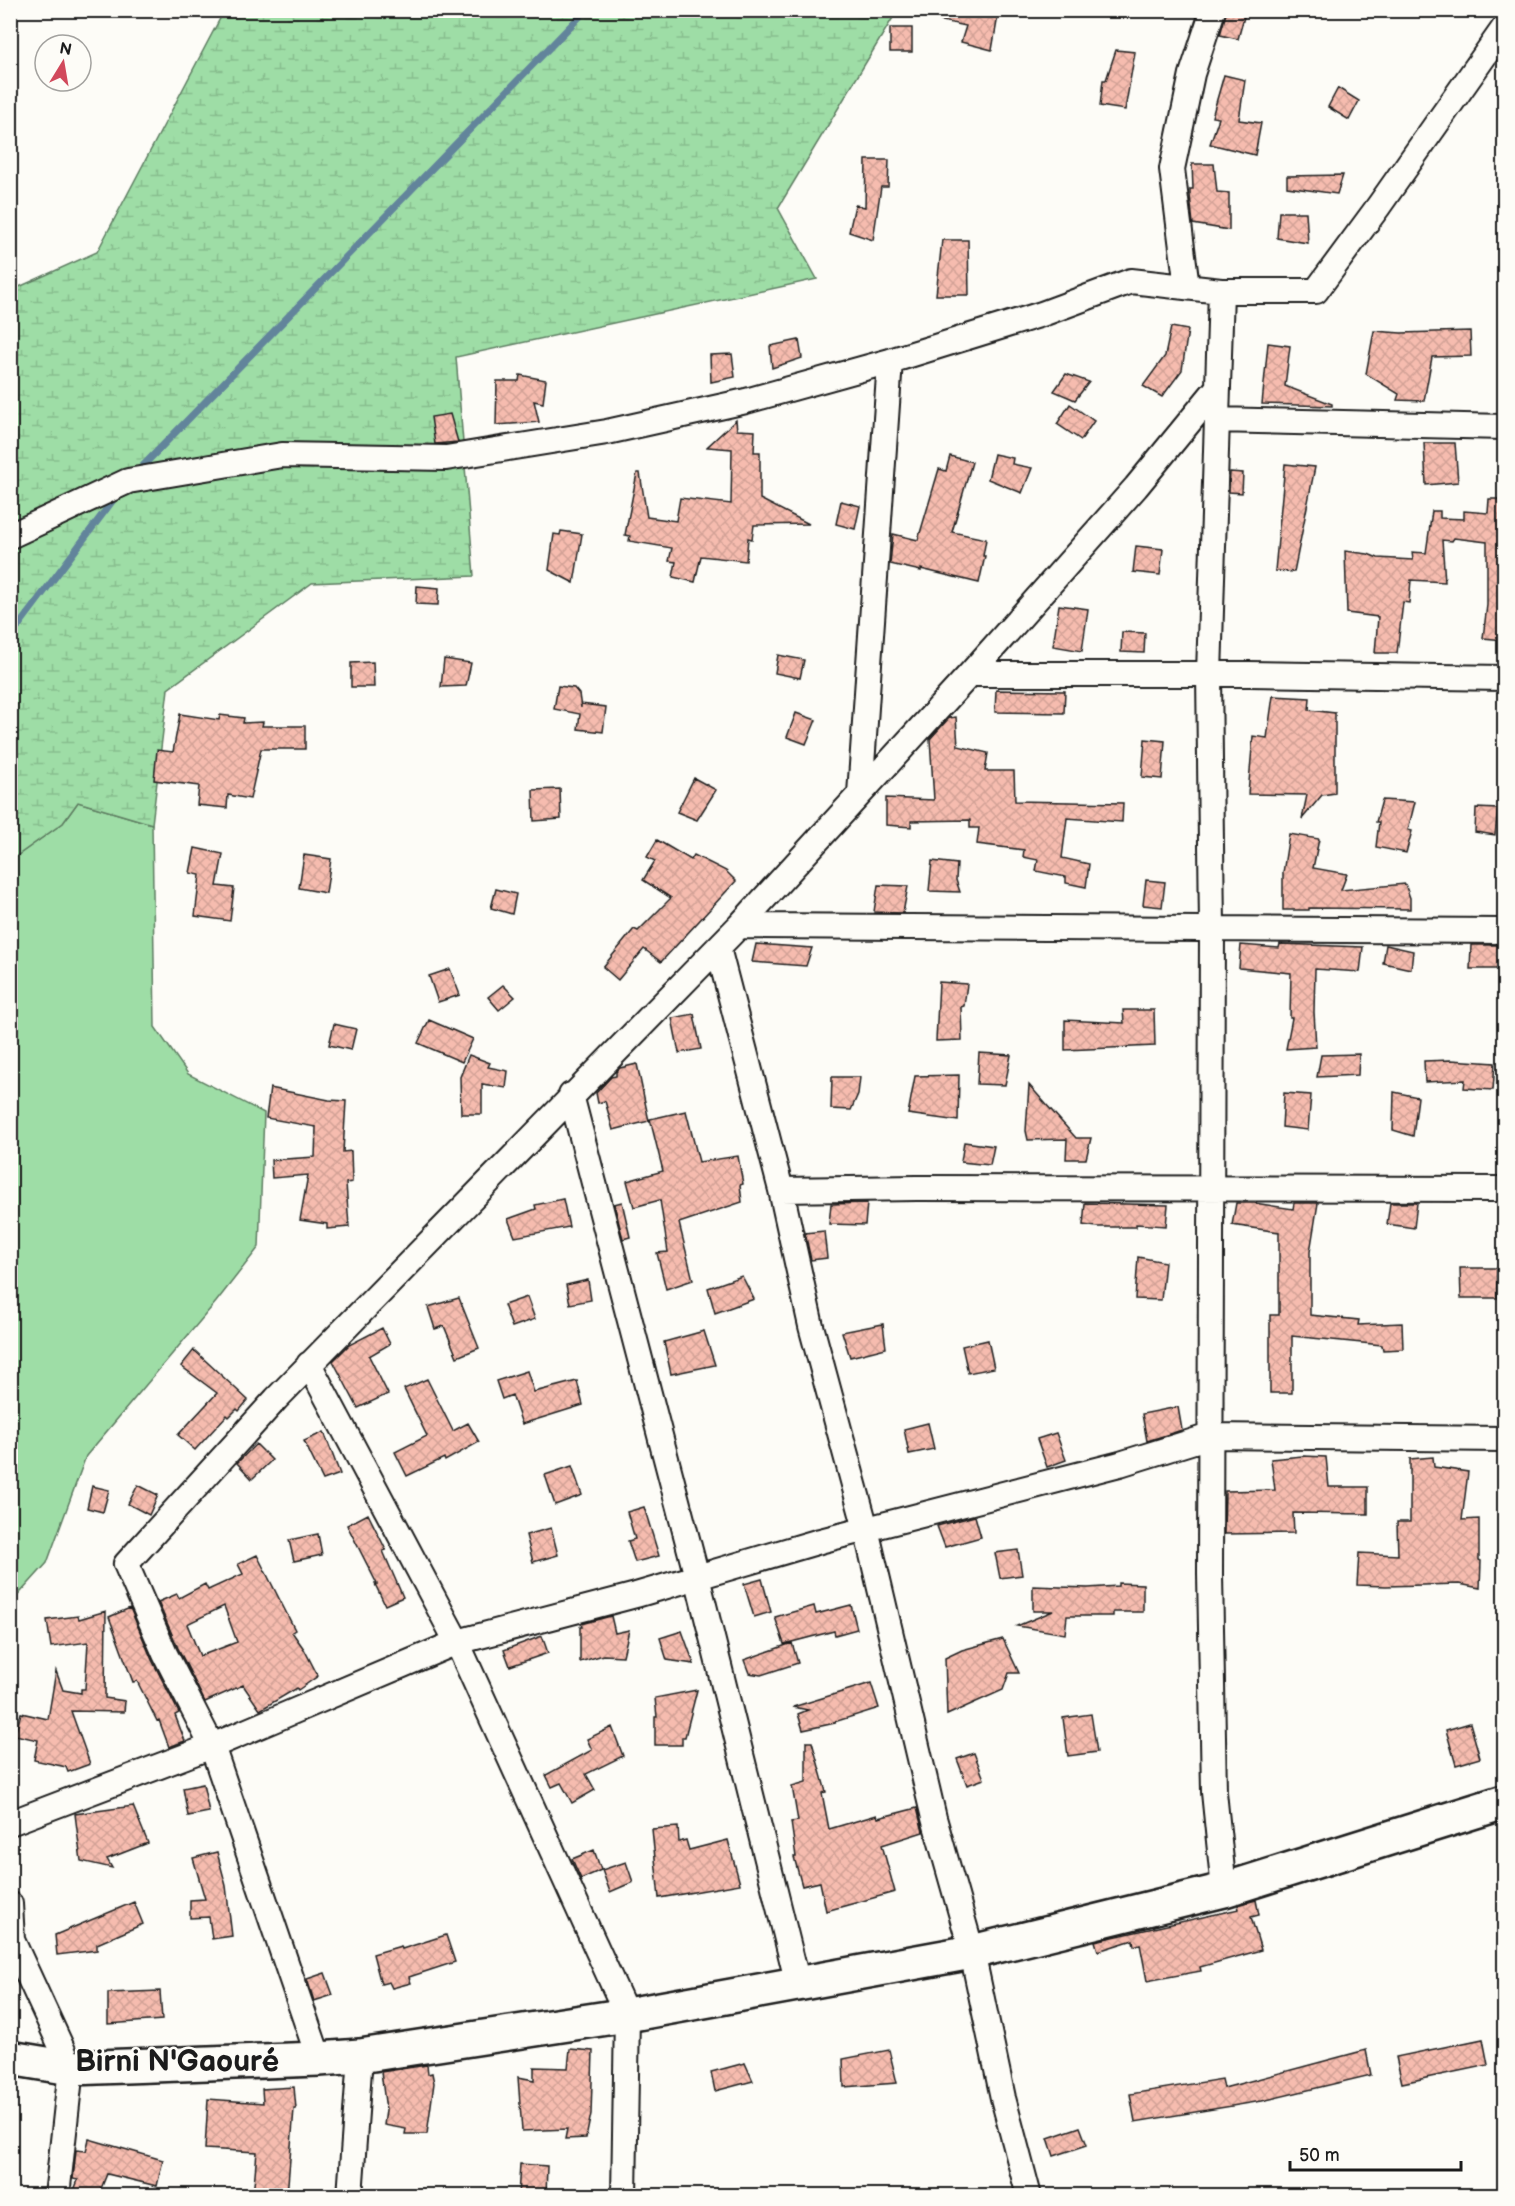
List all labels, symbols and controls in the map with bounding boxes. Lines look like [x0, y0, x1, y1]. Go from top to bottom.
north arrow [33, 33, 93, 93]
text: N [58, 39, 73, 60]
district label: Birni N'Gaouré [75, 2044, 279, 2080]
scale bar [1290, 2134, 1461, 2172]
text: 50 m [1299, 2145, 1340, 2166]

